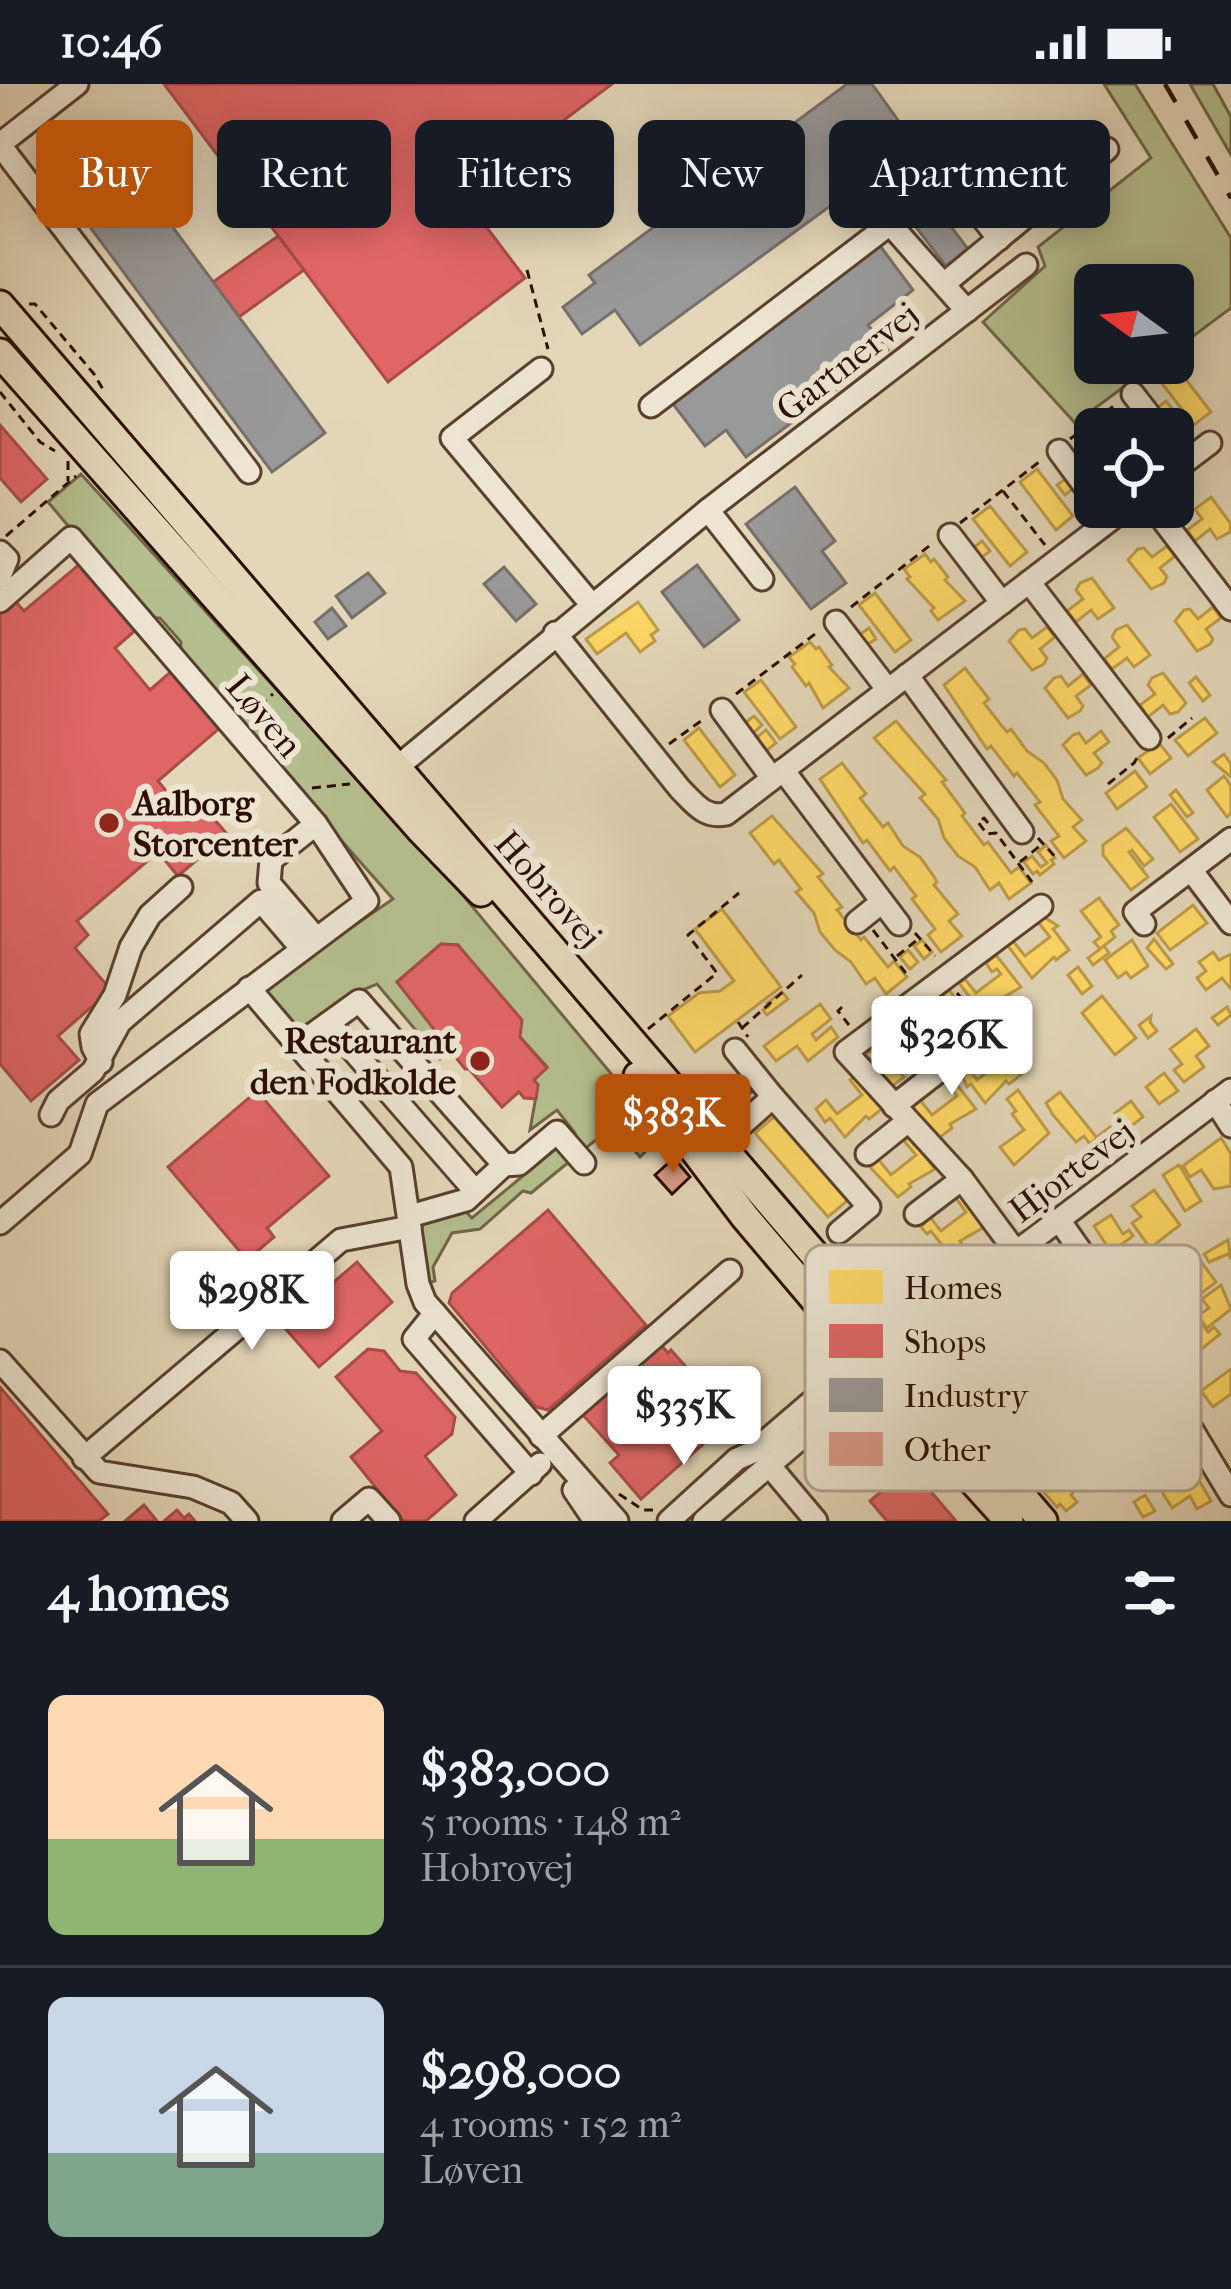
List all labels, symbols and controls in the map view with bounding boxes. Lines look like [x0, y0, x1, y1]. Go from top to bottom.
text: 10:46 [60, 16, 162, 69]
chip: Buy [36, 120, 193, 228]
chip: Rent [217, 120, 391, 228]
chip: Filters [415, 120, 614, 228]
chip: New [638, 120, 805, 228]
chip: Apartment [829, 120, 1110, 228]
north arrow [1074, 264, 1194, 384]
map controls [1074, 264, 1194, 528]
street label: Gartnervej [768, 293, 927, 430]
button: locate [1074, 408, 1194, 528]
street label: Løven [217, 666, 311, 766]
place label: Aalborg Storcenter [131, 782, 299, 865]
marker: Aalborg Storcenter [96, 810, 122, 836]
street label: Hobrovej [486, 822, 611, 957]
pin: $326K [868, 996, 1036, 1098]
text: $326K [899, 1012, 1005, 1058]
place label: Restaurant den Fodkolde [250, 1020, 457, 1103]
marker: Restaurant den Fodkolde [467, 1048, 493, 1074]
pin: $383K [589, 1074, 757, 1176]
text: $383K [622, 1090, 724, 1136]
street label: Hjortevej [1001, 1110, 1142, 1231]
legend [805, 1245, 1201, 1491]
pin: $298K [168, 1251, 336, 1353]
text: $298K [197, 1267, 307, 1313]
text: Homes [904, 1269, 1002, 1308]
text: Shops [904, 1323, 986, 1362]
pin: $335K [600, 1366, 768, 1468]
text: Industry [904, 1377, 1029, 1416]
text: $335K [635, 1382, 733, 1428]
text: Other [904, 1431, 991, 1470]
icon: filters [1117, 1560, 1183, 1626]
text: 4 homes [48, 1563, 229, 1623]
text: $383,000 [420, 1739, 611, 1799]
icon: home [144, 1743, 288, 1887]
text: 5 rooms · 148 m² [420, 1799, 681, 1845]
text: Hobrovej [420, 1845, 574, 1891]
text: $298,000 [420, 2041, 622, 2101]
icon: home [144, 2045, 288, 2189]
text: 4 rooms · 152 m² [420, 2101, 681, 2147]
text: Løven [420, 2147, 523, 2193]

